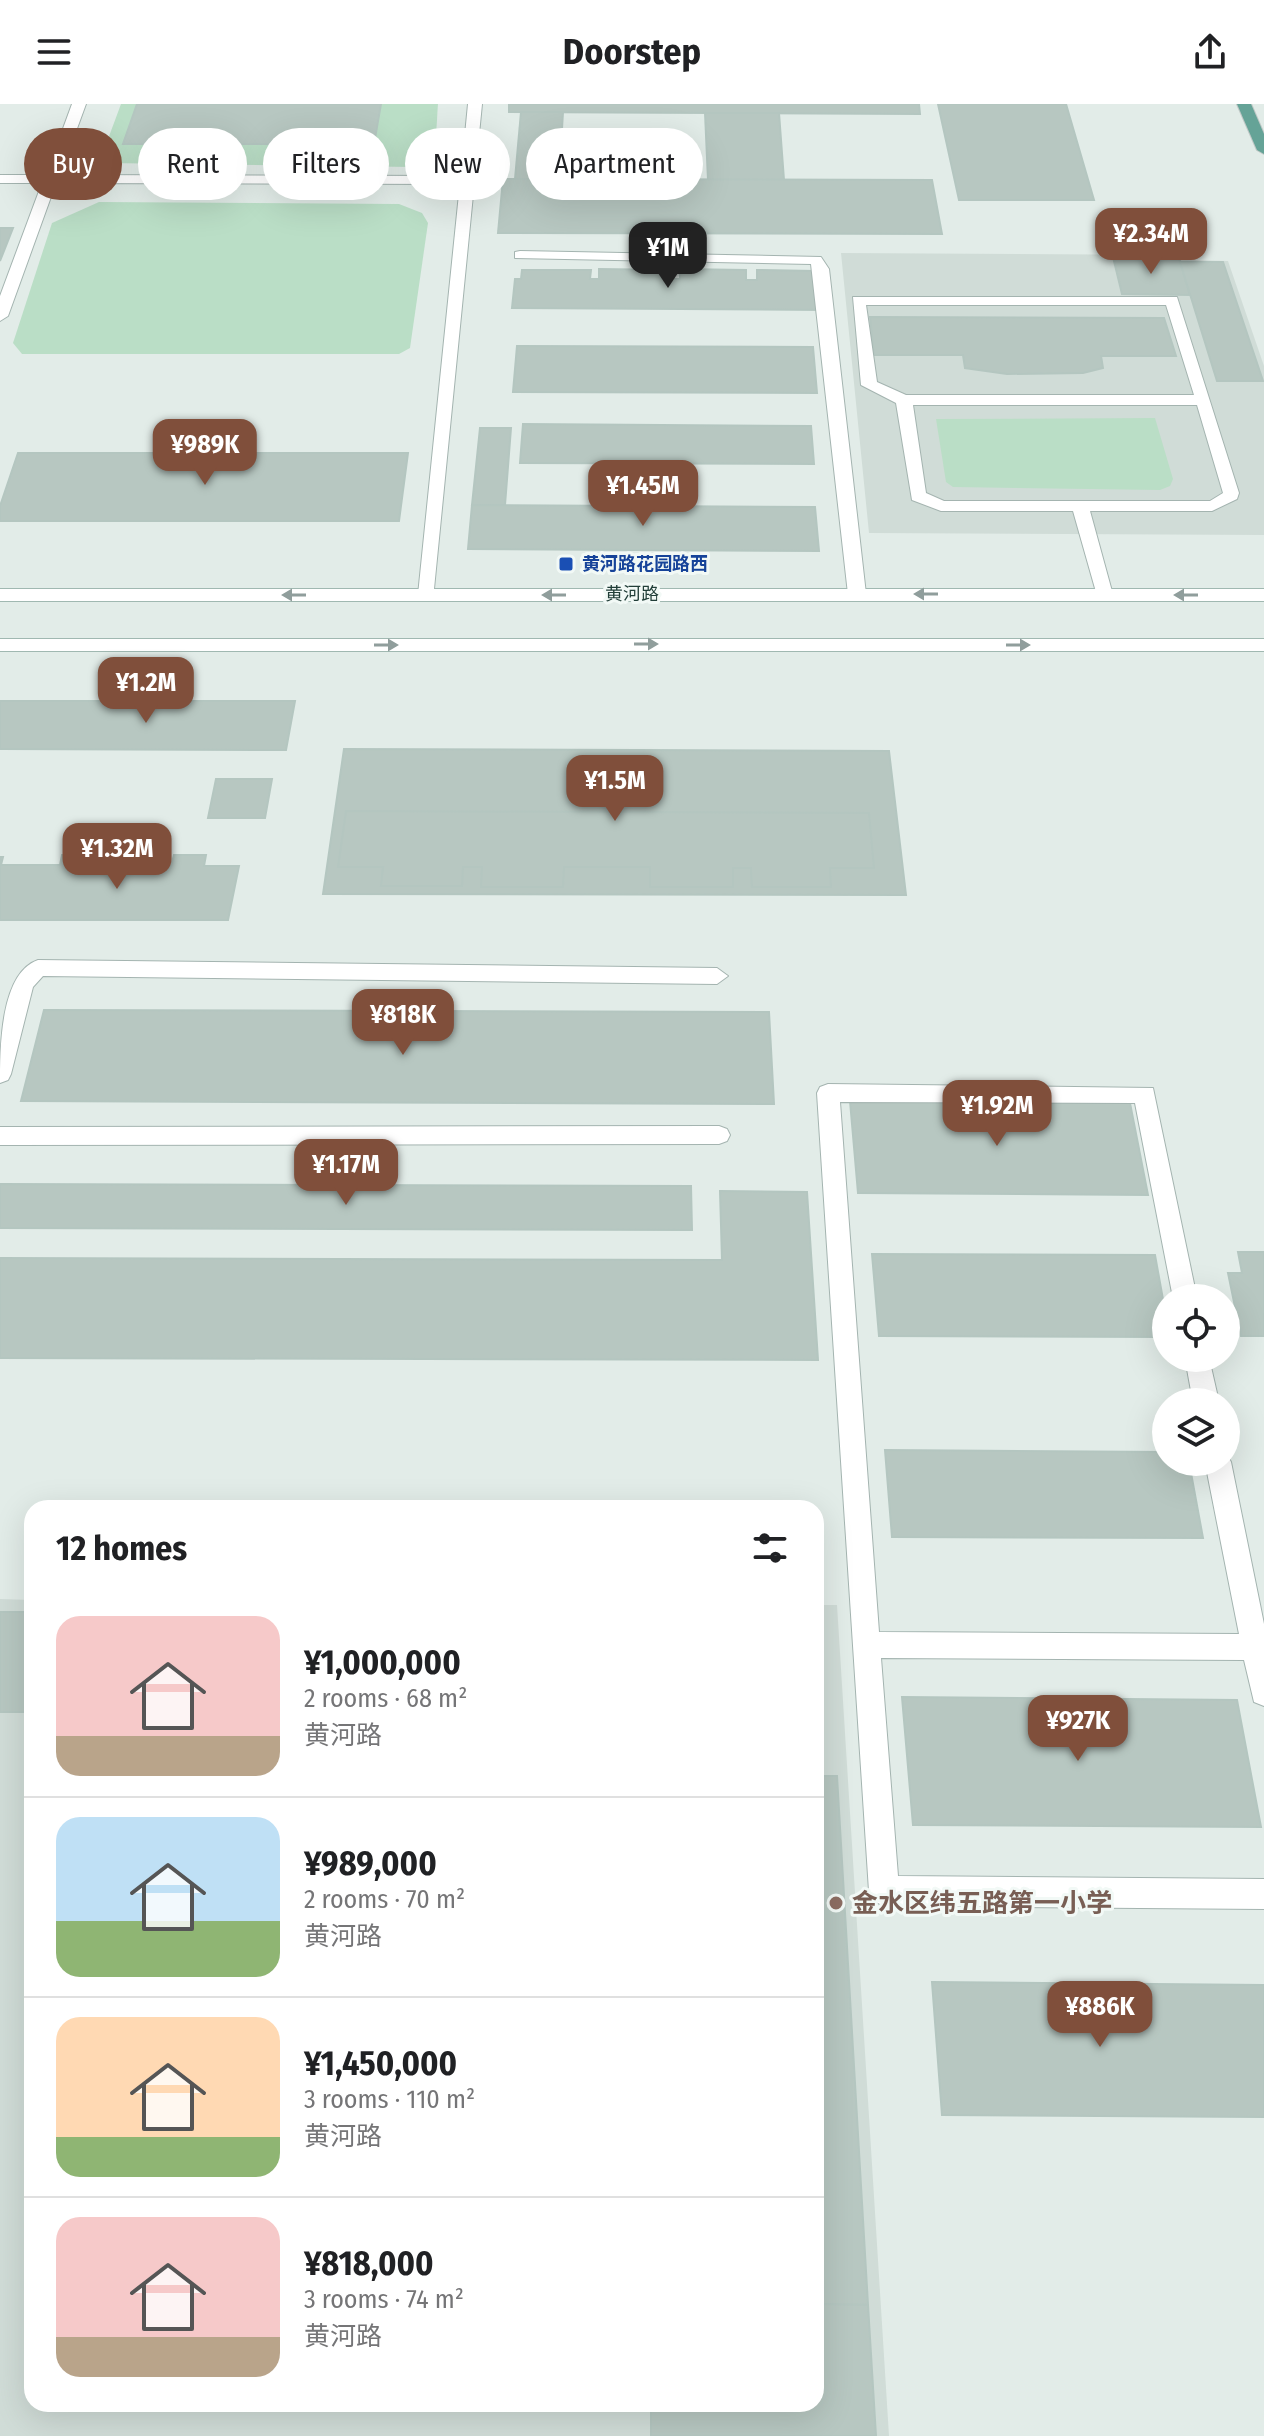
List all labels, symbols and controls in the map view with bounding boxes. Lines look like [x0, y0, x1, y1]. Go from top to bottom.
icon: menu [32, 30, 76, 74]
text: Doorstep [563, 30, 701, 74]
icon: share [1188, 30, 1232, 74]
chip: Buy [24, 128, 122, 200]
chip: Rent [138, 128, 247, 200]
chip: Filters [263, 128, 389, 200]
chip: New [405, 128, 510, 200]
chip: Apartment [526, 128, 703, 200]
pin: ¥2.34M [1086, 208, 1216, 276]
text: ¥2.34M [1113, 218, 1189, 249]
pin: ¥1M [629, 222, 707, 290]
text: ¥1M [647, 232, 689, 263]
pin: ¥989K [149, 419, 261, 487]
text: ¥989K [171, 429, 239, 460]
pin: ¥1.45M [578, 460, 708, 528]
text: ¥1.45M [606, 470, 680, 501]
place label: 黄河路花园路西 [582, 553, 708, 575]
marker: 黄河路花园路西 [557, 555, 575, 573]
street label: 黄河路 [605, 583, 659, 605]
one-way arrow [913, 588, 938, 600]
one-way arrow [281, 589, 306, 601]
one-way arrow [541, 589, 566, 601]
one-way arrow [1173, 589, 1198, 601]
one-way arrow [634, 638, 659, 650]
one-way arrow [374, 639, 399, 651]
one-way arrow [1006, 639, 1031, 651]
pin: ¥1.2M [90, 657, 202, 725]
text: ¥1.2M [116, 667, 176, 698]
pin: ¥1.5M [559, 755, 671, 823]
text: ¥1.5M [584, 765, 646, 796]
pin: ¥1.32M [52, 823, 182, 891]
text: ¥1.32M [81, 833, 153, 864]
pin: ¥818K [347, 989, 459, 1057]
text: ¥818K [370, 999, 436, 1030]
pin: ¥1.92M [932, 1080, 1062, 1148]
text: ¥1.92M [961, 1090, 1033, 1121]
pin: ¥1.17M [281, 1139, 411, 1207]
text: ¥1.17M [312, 1149, 380, 1180]
map controls [1152, 1284, 1240, 1476]
button: locate [1152, 1284, 1240, 1372]
button: layers [1152, 1388, 1240, 1476]
icon: filters [748, 1526, 792, 1570]
text: 12 homes [56, 1528, 187, 1569]
text: ¥1,000,000 [304, 1642, 461, 1683]
icon: home [120, 1648, 216, 1744]
text: 2 rooms · 68 m² [304, 1683, 467, 1714]
pin: ¥927K [1022, 1695, 1134, 1763]
text: ¥927K [1046, 1705, 1110, 1736]
text: 黄河路 [304, 1720, 382, 1751]
text: ¥989,000 [304, 1843, 437, 1884]
icon: home [120, 1849, 216, 1945]
text: 2 rooms · 70 m² [304, 1884, 465, 1915]
place label: 金水区纬五路第一小学 [852, 1888, 1112, 1919]
marker: 金水区纬五路第一小学 [827, 1894, 845, 1912]
text: 黄河路 [304, 1921, 382, 1952]
pin: ¥886K [1044, 1981, 1156, 2049]
text: ¥886K [1065, 1991, 1135, 2022]
text: ¥1,450,000 [304, 2043, 457, 2084]
icon: home [120, 2049, 216, 2145]
text: 3 rooms · 110 m² [304, 2084, 475, 2115]
text: 黄河路 [304, 2121, 382, 2152]
text: ¥818,000 [304, 2243, 434, 2284]
icon: home [120, 2249, 216, 2345]
text: 3 rooms · 74 m² [304, 2284, 464, 2315]
text: 黄河路 [304, 2321, 382, 2352]

